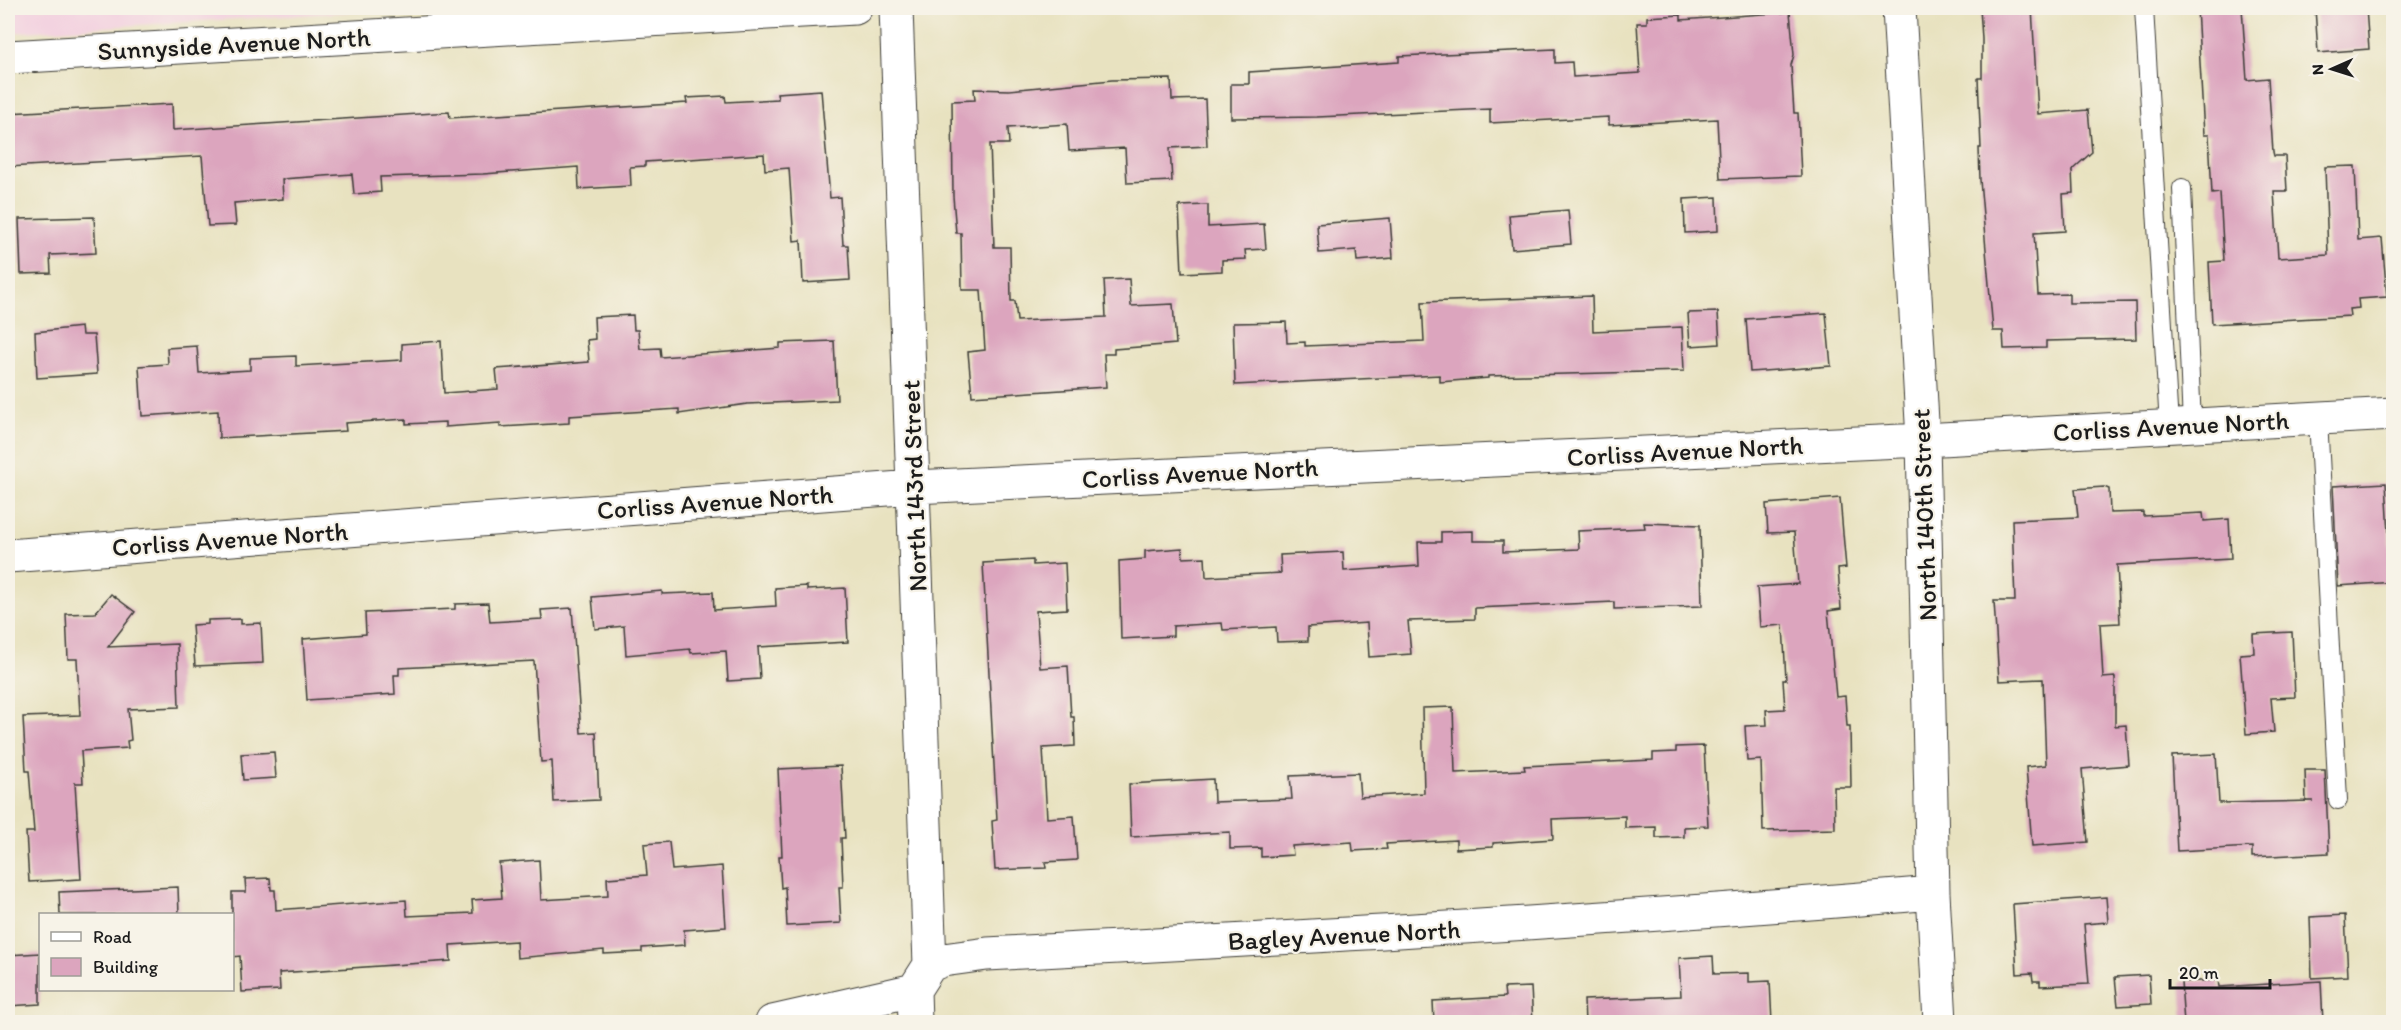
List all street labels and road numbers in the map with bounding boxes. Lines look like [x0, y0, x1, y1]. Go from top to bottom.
street label: Sunnyside Avenue North [97, 21, 371, 67]
street label: North 143rd Street [894, 379, 934, 592]
street label: Corliss Avenue North [2052, 404, 2290, 448]
street label: North 140th Street [1904, 408, 1944, 622]
street label: Corliss Avenue North [1566, 429, 1804, 473]
street label: Corliss Avenue North [1081, 451, 1319, 495]
street label: Corliss Avenue North [596, 478, 834, 526]
street label: Corliss Avenue North [111, 515, 349, 563]
street label: Bagley Avenue North [1227, 913, 1461, 957]

